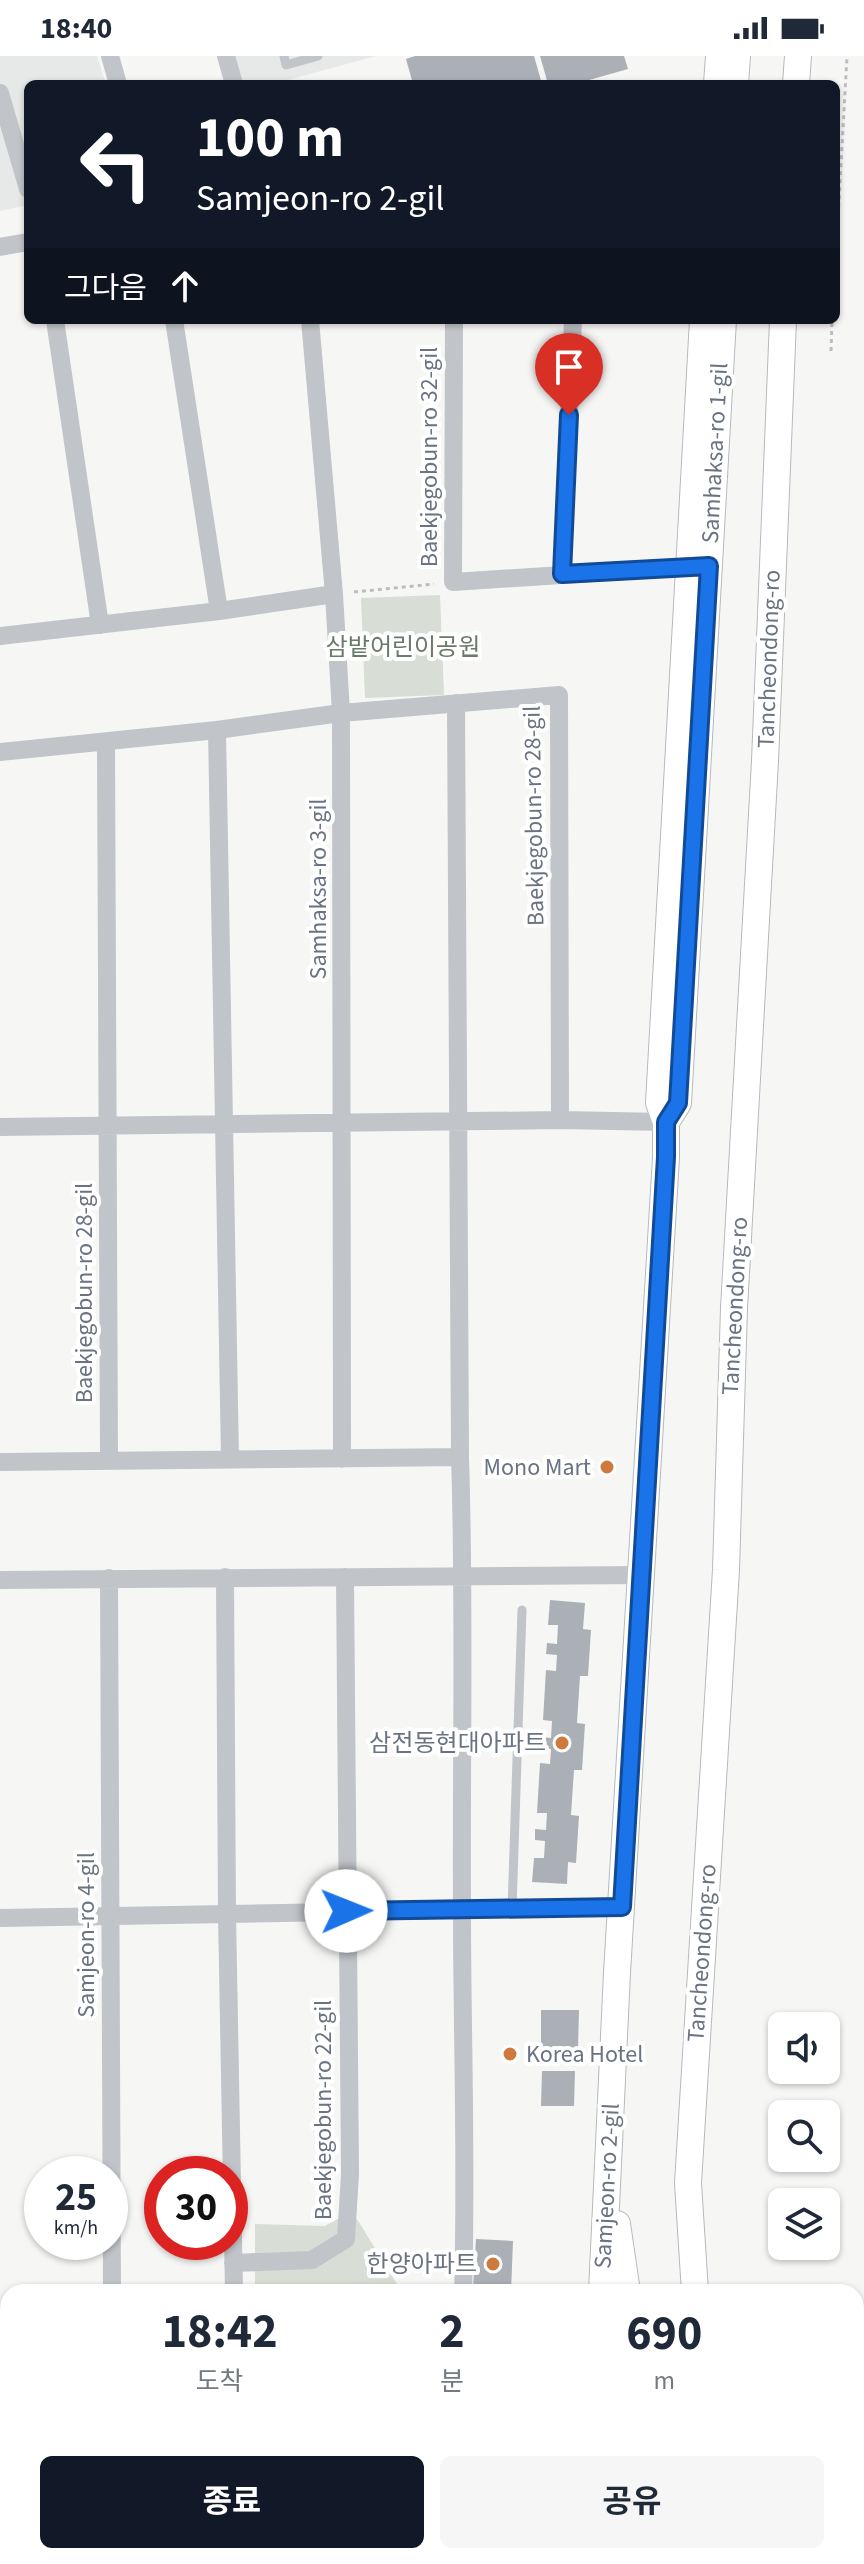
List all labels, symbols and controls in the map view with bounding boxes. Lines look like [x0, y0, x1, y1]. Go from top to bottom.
text: 18:40 [40, 7, 112, 50]
text: 100 m [196, 99, 344, 178]
icon: left [64, 112, 168, 216]
text: Samjeon-ro 2-gil [196, 173, 444, 224]
icon: ahead [163, 264, 207, 308]
text: 그다음 [64, 267, 147, 310]
pin [535, 333, 603, 415]
icon: arrive [547, 345, 591, 389]
street label: Baekjegobun-ro 32-gil [412, 347, 447, 567]
street label: Samhaksa-ro 1-gil [693, 362, 737, 544]
street label: Tancheondong-ro [748, 569, 790, 749]
park label: 삼밭어린이공원 [326, 630, 480, 665]
street label: Baekjegobun-ro 28-gil [515, 706, 553, 926]
street label: Samhaksa-ro 3-gil [301, 799, 336, 979]
street label: Baekjegobun-ro 28-gil [67, 1183, 102, 1403]
street label: Tancheondong-ro [713, 1216, 757, 1396]
place label: Mono Mart [484, 1450, 591, 1485]
marker: Mono Mart [598, 1458, 616, 1476]
place label: 삼전동현대아파트 [369, 1726, 546, 1761]
marker: 삼전동현대아파트 [553, 1734, 571, 1752]
street label: Samjeon-ro 4-gil [69, 1852, 104, 2018]
street label: Tancheondong-ro [678, 1863, 726, 2043]
position arrow [304, 1869, 388, 1953]
street label: Baekjegobun-ro 22-gil [306, 2000, 341, 2220]
map controls [768, 2012, 840, 2260]
button: sound [768, 2012, 840, 2084]
place label: Korea Hotel [526, 2037, 643, 2072]
marker: Korea Hotel [501, 2045, 519, 2063]
button: search [768, 2100, 840, 2172]
street label: Samjeon-ro 2-gil [585, 2102, 629, 2270]
speed limit sign: 30 [144, 2156, 248, 2260]
text: 25 [55, 2169, 97, 2226]
button: layers [768, 2188, 840, 2260]
text: km/h [54, 2214, 98, 2242]
place label: 한양아파트 [367, 2247, 477, 2282]
marker: 한양아파트 [484, 2255, 502, 2273]
text: 18:42 [162, 2298, 277, 2366]
text: 2 [439, 2298, 465, 2366]
text: 690 [626, 2300, 702, 2368]
text: m [653, 2362, 675, 2399]
text: 도착 [196, 2363, 244, 2400]
text: 분 [440, 2363, 464, 2400]
button: 종료 [40, 2456, 424, 2548]
button: 공유 [440, 2456, 824, 2548]

